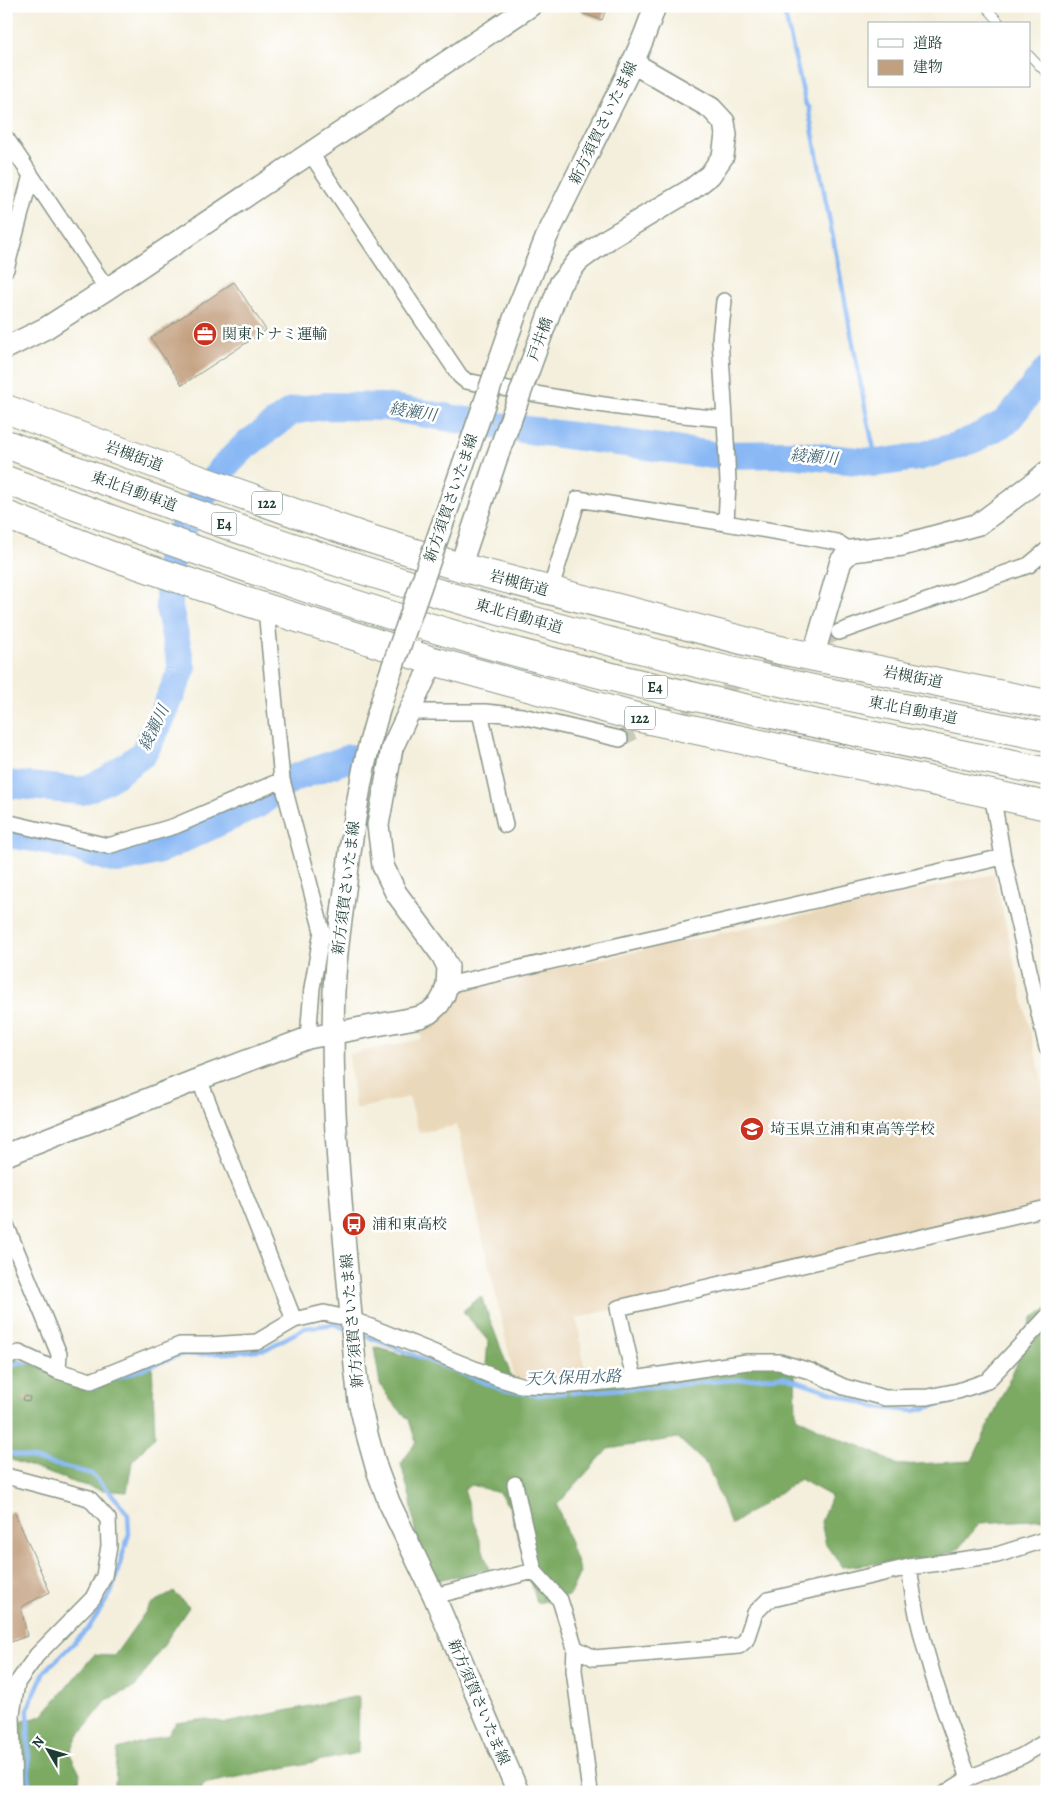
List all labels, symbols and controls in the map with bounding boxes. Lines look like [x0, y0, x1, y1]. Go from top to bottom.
legend [868, 22, 1030, 88]
text: 道路 [913, 33, 943, 53]
text: 建物 [913, 57, 943, 77]
street label: 新方須賀さいたま線 [564, 58, 642, 188]
street label: 戸井橋 [523, 314, 557, 364]
office icon: 関東トナミ運輸 [192, 321, 218, 347]
place label: 関東トナミ運輸 [222, 324, 327, 344]
water label: 綾瀬川 [388, 397, 440, 427]
street label: 新方須賀さいたま線 [420, 431, 482, 565]
street label: 岩槻街道 [102, 436, 166, 476]
water label: 綾瀬川 [789, 444, 841, 470]
street label: 東北自動車道 [88, 466, 180, 516]
road number: 122 [252, 492, 282, 514]
road number: E4 [212, 512, 236, 536]
street label: 岩槻街道 [487, 566, 551, 600]
street label: 東北自動車道 [473, 594, 565, 638]
street label: 岩槻街道 [882, 661, 944, 693]
road number: E4 [642, 676, 668, 699]
street label: 東北自動車道 [867, 692, 959, 728]
water label: 綾瀬川 [134, 700, 175, 754]
road number: 122 [625, 706, 655, 730]
street label: 新方須賀さいたま線 [328, 820, 364, 956]
school or university icon: 埼玉県立浦和東高等学校 [739, 1116, 765, 1142]
place label: 埼玉県立浦和東高等学校 [770, 1119, 935, 1139]
bus stop icon: 浦和東高校 [341, 1211, 367, 1237]
place label: 浦和東高校 [372, 1214, 447, 1234]
street label: 新方須賀さいたま線 [336, 1253, 368, 1389]
water label: 天久保用水路 [525, 1365, 622, 1391]
street label: 新方須賀さいたま線 [443, 1636, 515, 1768]
north arrow [22, 1726, 72, 1776]
text: N [28, 1732, 49, 1752]

